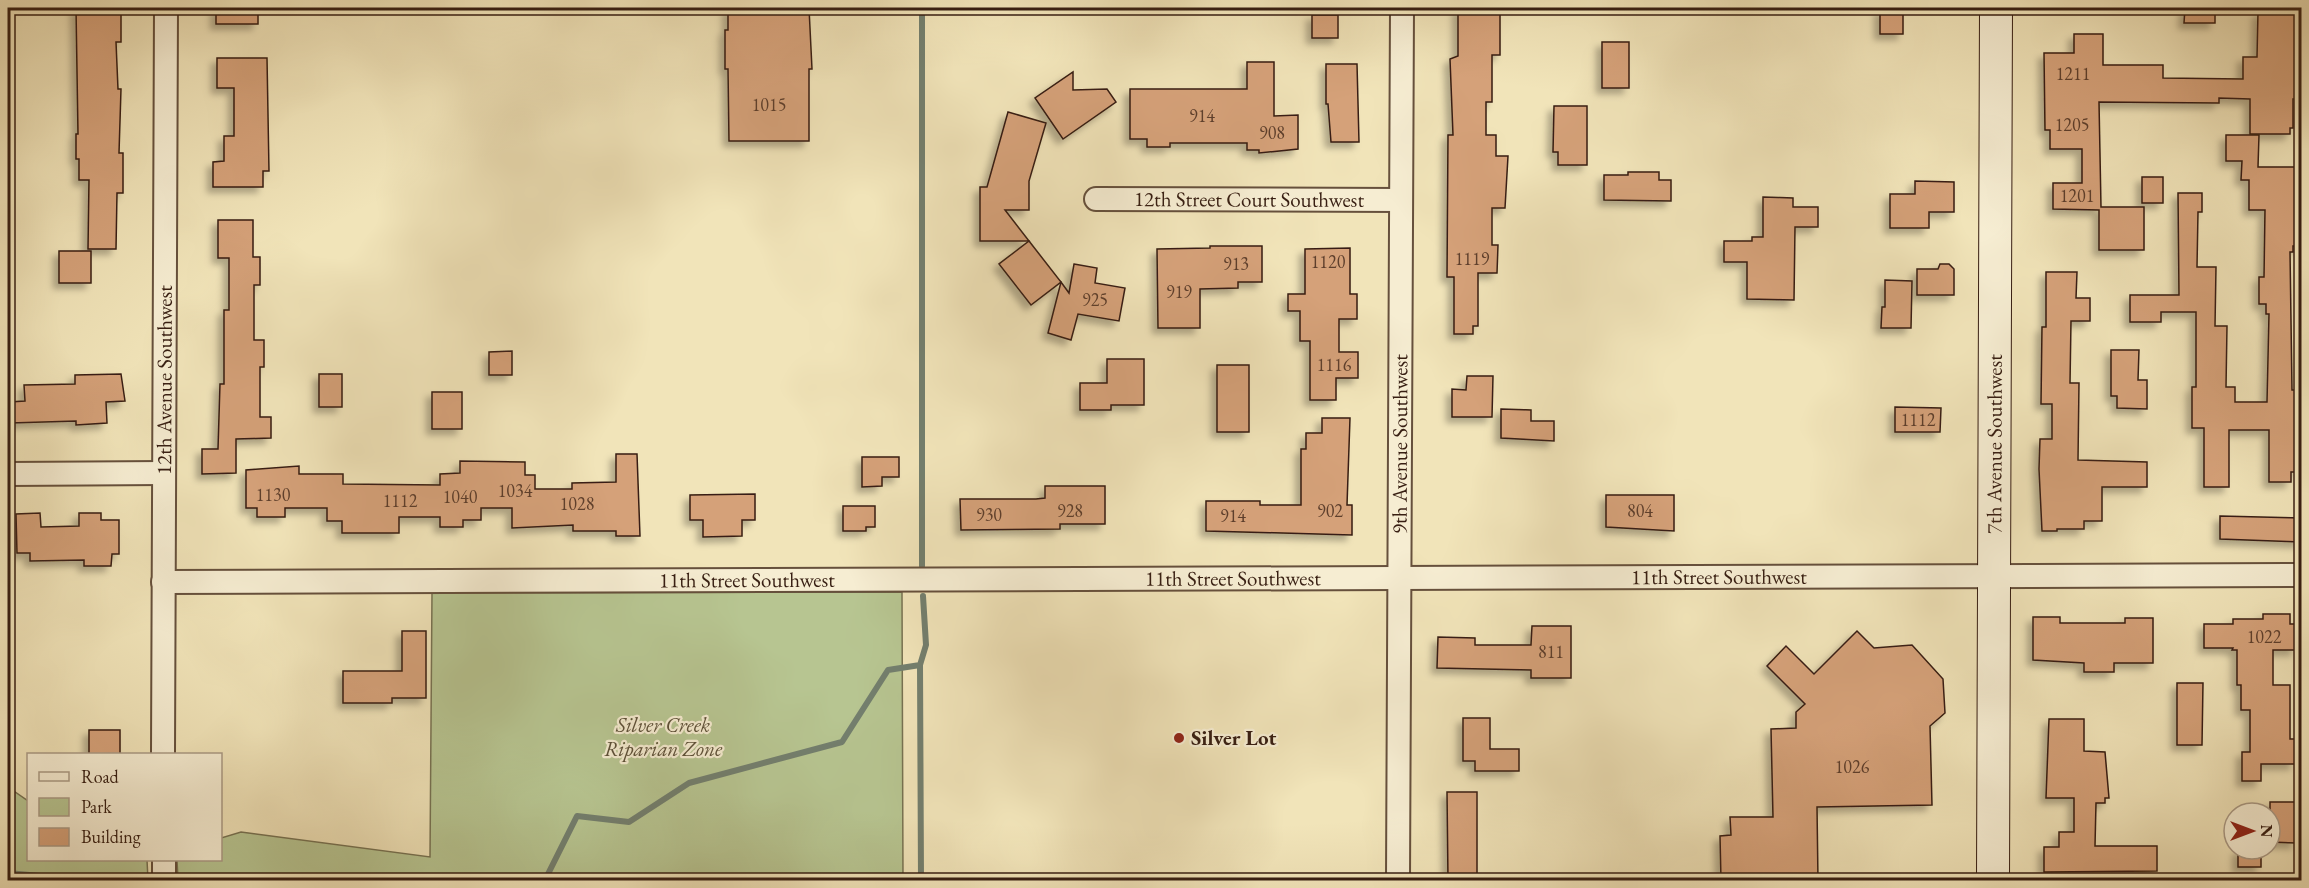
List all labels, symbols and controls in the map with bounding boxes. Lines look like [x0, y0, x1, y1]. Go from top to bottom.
house number: 1211 [2056, 62, 2090, 85]
house number: 1015 [752, 93, 786, 116]
house number: 914 [1189, 104, 1215, 127]
house number: 1205 [2055, 113, 2089, 136]
house number: 908 [1259, 121, 1285, 144]
house number: 1201 [2060, 184, 2094, 207]
street label: 12th Street Court Southwest [1134, 185, 1364, 213]
house number: 1119 [1455, 247, 1490, 270]
house number: 1120 [1311, 250, 1346, 273]
house number: 913 [1223, 252, 1249, 275]
house number: 919 [1166, 280, 1192, 303]
street label: 12th Avenue Southwest [150, 285, 178, 475]
house number: 925 [1082, 288, 1108, 311]
house number: 1116 [1317, 353, 1352, 376]
street label: 9th Avenue Southwest [1386, 354, 1413, 534]
street label: 7th Avenue Southwest [1980, 354, 2008, 534]
house number: 1112 [1901, 408, 1936, 431]
house number: 1034 [498, 479, 533, 502]
house number: 1130 [256, 483, 291, 506]
house number: 1040 [443, 485, 478, 508]
house number: 1112 [383, 489, 418, 512]
house number: 1028 [560, 492, 594, 515]
house number: 928 [1057, 499, 1083, 522]
house number: 902 [1317, 499, 1343, 522]
house number: 804 [1627, 499, 1653, 522]
house number: 930 [976, 503, 1002, 526]
house number: 914 [1220, 504, 1246, 527]
street label: 11th Street Southwest [1631, 563, 1807, 590]
street label: 11th Street Southwest [1145, 564, 1321, 592]
street label: 11th Street Southwest [659, 566, 835, 593]
house number: 1022 [2247, 625, 2282, 648]
house number: 811 [1538, 640, 1564, 663]
park label: Silver Creek Riparian Zone [604, 711, 723, 762]
place label: Silver Lot [1191, 724, 1276, 751]
marker: Silver Lot [1172, 731, 1186, 745]
legend [27, 753, 222, 861]
house number: 1026 [1835, 755, 1870, 778]
text: Road [81, 765, 120, 788]
text: Park [81, 795, 112, 818]
north arrow [2222, 801, 2282, 861]
text: Building [81, 825, 141, 848]
text: N [2256, 825, 2277, 838]

